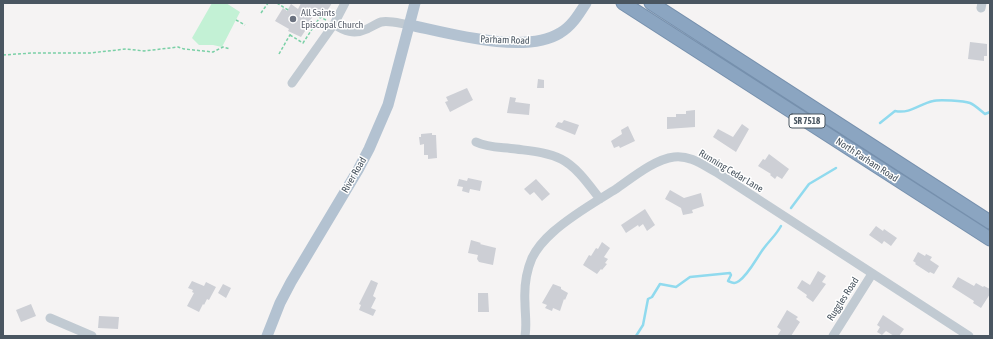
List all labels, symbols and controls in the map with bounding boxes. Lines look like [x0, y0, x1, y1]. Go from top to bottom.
place label: All Saints Episcopal Church [301, 7, 363, 30]
marker: All Saints Episcopal Church [288, 14, 298, 24]
street label: Parham Road [480, 33, 530, 47]
road number: SR 7518 [789, 114, 825, 128]
street label: North Parham Road [834, 135, 900, 185]
street label: Running Cedar Lane [697, 147, 765, 195]
street label: River Road [339, 155, 369, 195]
street label: Ruggles Road [825, 275, 861, 323]

